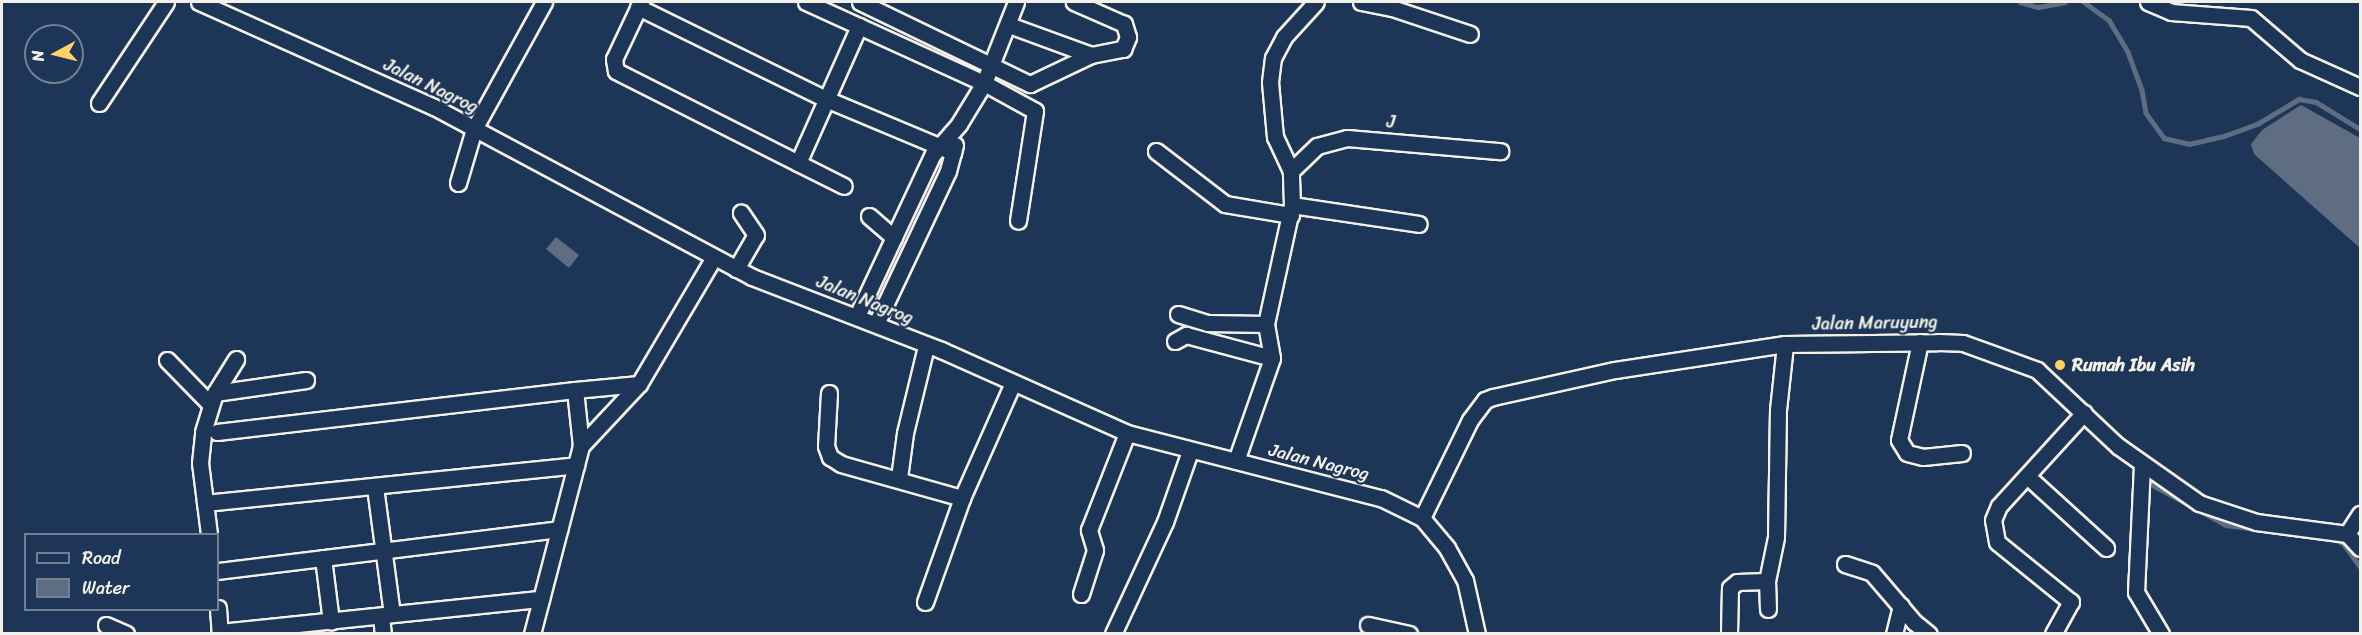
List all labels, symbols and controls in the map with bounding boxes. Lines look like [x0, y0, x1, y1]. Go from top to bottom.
north arrow [24, 24, 84, 84]
text: N [23, 49, 53, 63]
street label: Jalan Nagrog [380, 54, 482, 118]
street label: J [1386, 111, 1396, 133]
street label: Jalan Nagrog [814, 271, 916, 329]
street label: Jalan Maruyung [1813, 311, 1937, 335]
place label: Rumah Ibu Asih [2072, 354, 2195, 376]
marker: Rumah Ibu Asih [2053, 358, 2067, 372]
street label: Jalan Nagrog [1267, 439, 1371, 485]
legend [24, 533, 219, 611]
text: Road [82, 542, 121, 574]
text: Water [82, 572, 129, 604]

